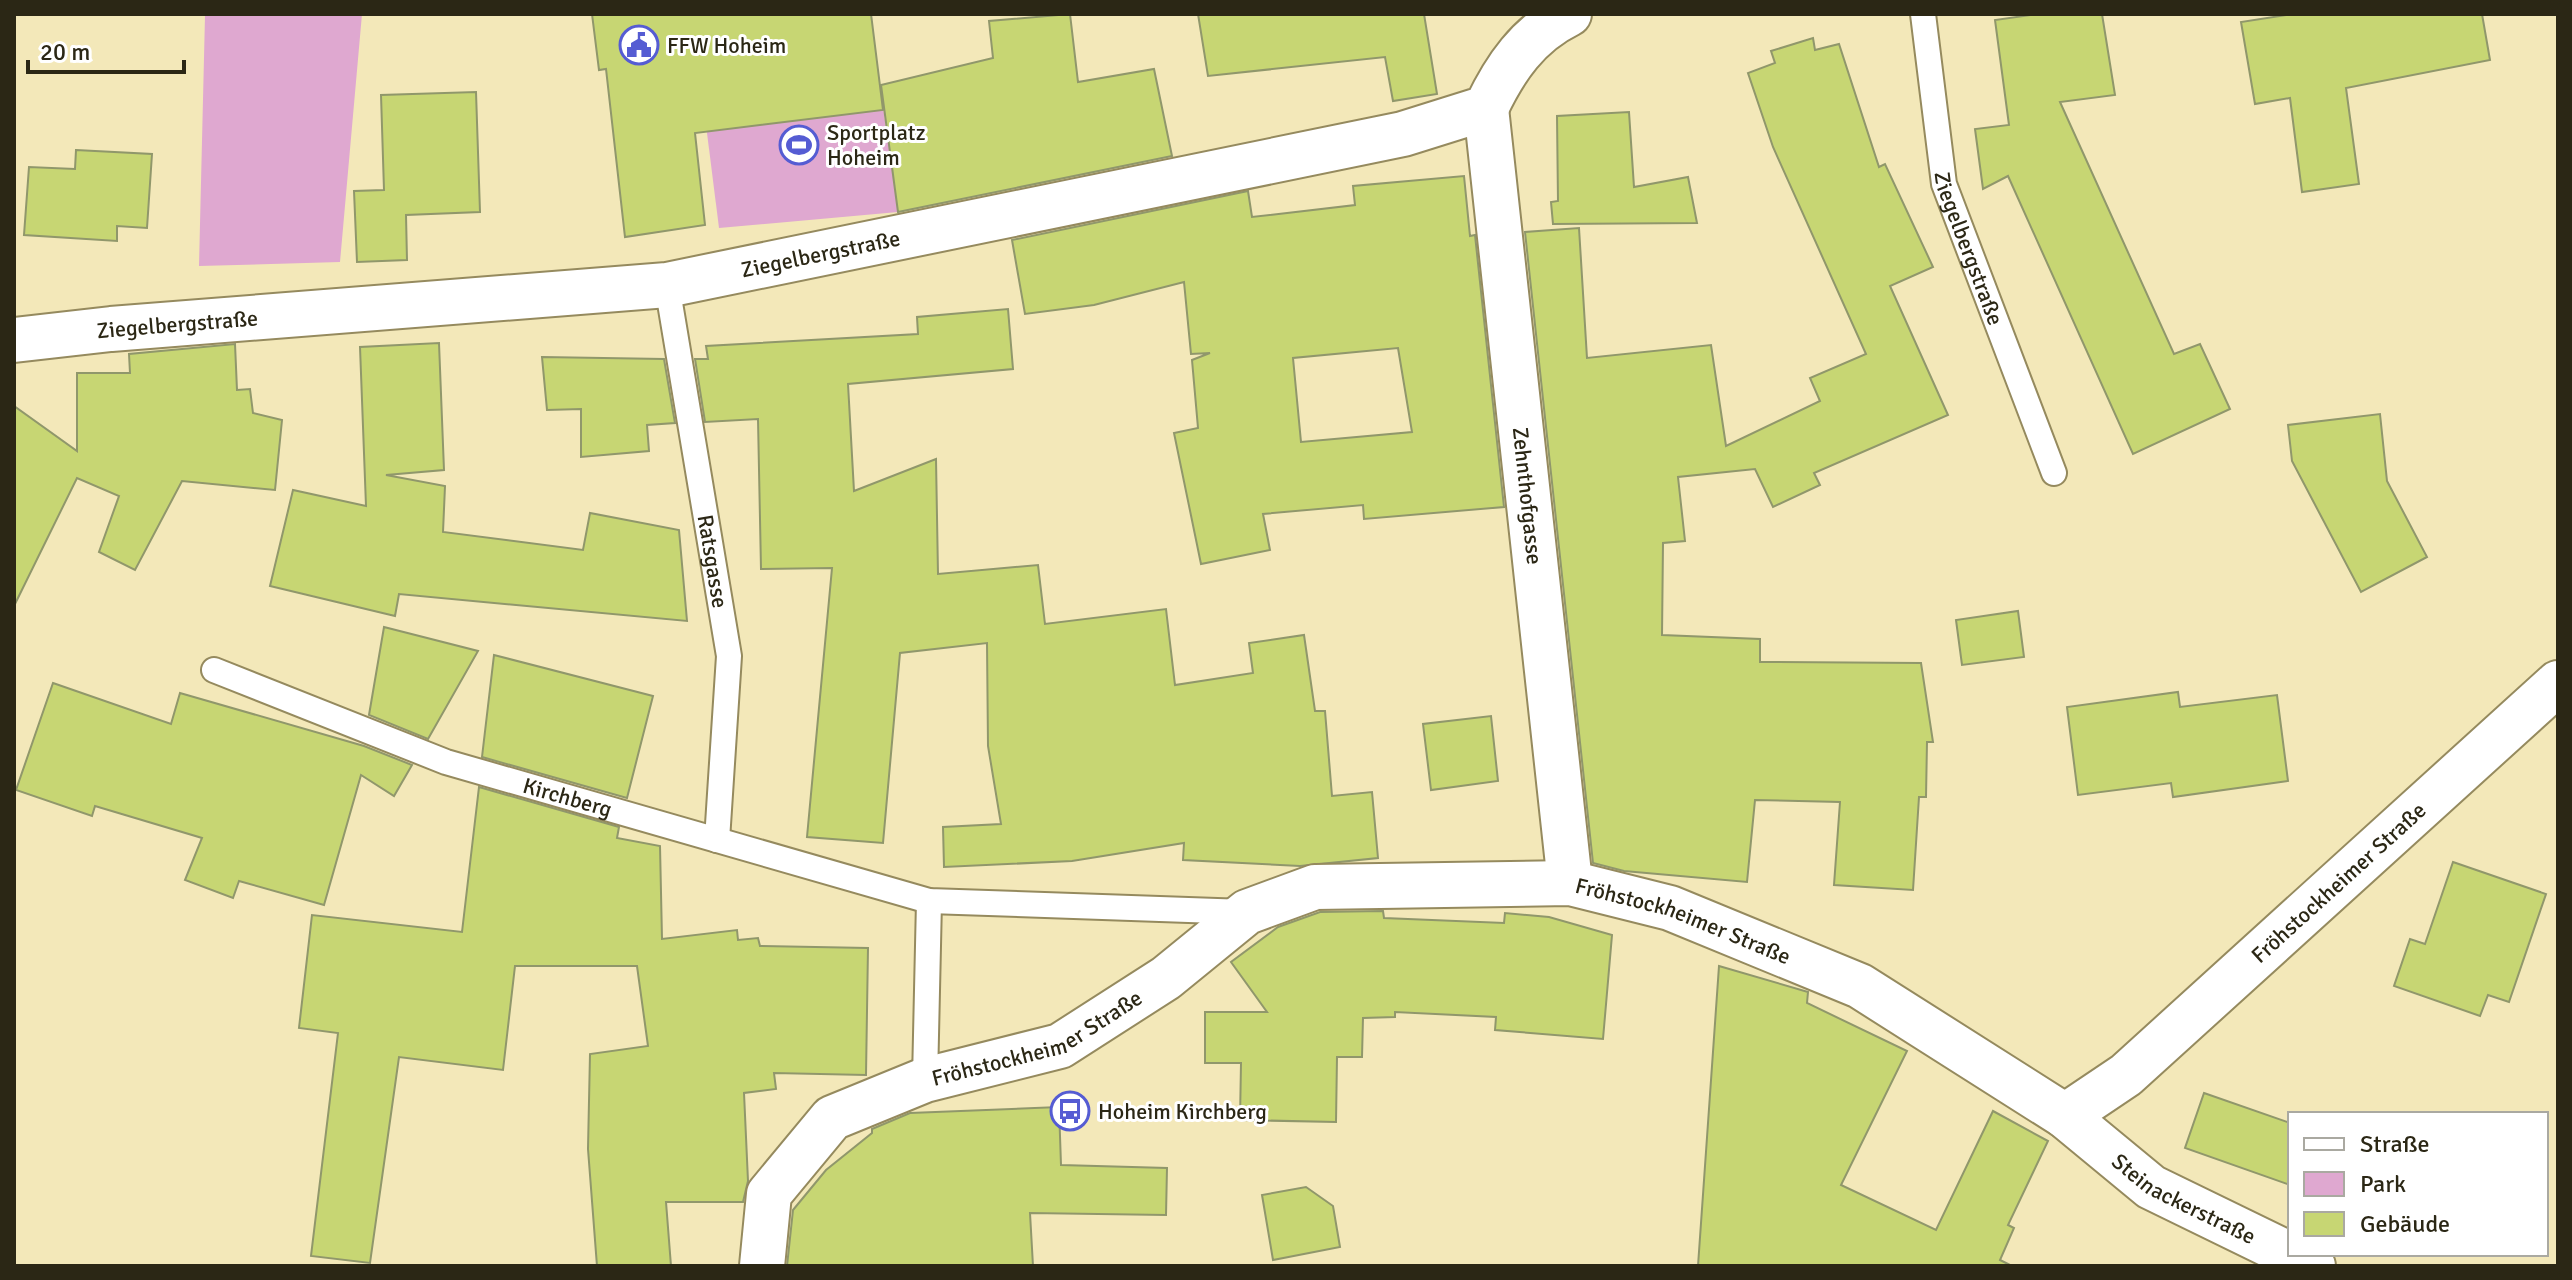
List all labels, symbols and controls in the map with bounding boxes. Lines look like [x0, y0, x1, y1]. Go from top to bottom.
scale bar [28, 24, 184, 74]
public building icon: FFW Hoheim [618, 24, 660, 66]
place label: FFW Hoheim [667, 32, 786, 59]
text: 20 m [40, 37, 90, 67]
place label: Sportplatz Hoheim [827, 119, 926, 171]
sports icon: Sportplatz Hoheim [778, 124, 820, 166]
street label: Ziegelbergstraße [1929, 170, 2009, 329]
street label: Ziegelbergstraße [739, 225, 903, 283]
street label: Ziegelbergstraße [95, 304, 259, 345]
street label: Zehnthofgasse [1507, 426, 1548, 566]
street label: Ratsgasse [692, 512, 734, 610]
street label: Kirchberg [520, 772, 615, 823]
street label: Fröhstockheimer Straße [2246, 797, 2432, 969]
street label: Fröhstockheimer Straße [1573, 872, 1795, 970]
street label: Fröhstockheimer Straße [929, 984, 1147, 1092]
bus stop icon: Hoheim Kirchberg [1049, 1090, 1091, 1132]
place label: Hoheim Kirchberg [1098, 1098, 1267, 1125]
legend [2288, 1112, 2548, 1256]
text: Straße [2360, 1129, 2430, 1159]
street label: Steinackerstraße [2107, 1148, 2260, 1250]
text: Park [2360, 1169, 2406, 1199]
text: Gebäude [2360, 1209, 2450, 1239]

